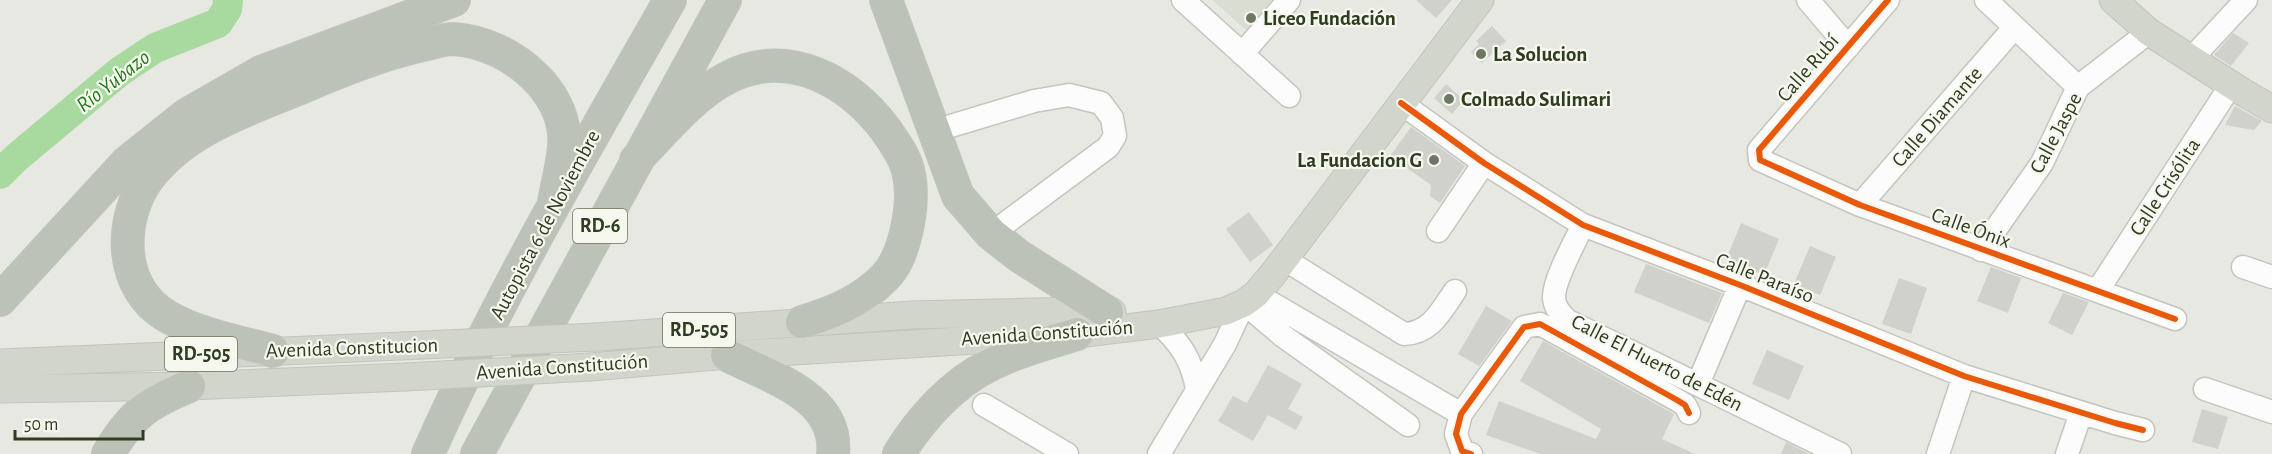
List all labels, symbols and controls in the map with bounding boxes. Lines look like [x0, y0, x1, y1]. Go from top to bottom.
place label: Liceo Fundación [1263, 8, 1396, 29]
marker: Liceo Fundación [1244, 11, 1258, 25]
street label: Calle Rubí [1773, 29, 1843, 106]
place label: La Solucion [1493, 44, 1587, 65]
water label: Río Yubazo [72, 46, 154, 116]
marker: La Solucion [1474, 47, 1488, 61]
street label: Calle Diamante [1888, 63, 1986, 171]
place label: Colmado Sulimari [1461, 89, 1611, 110]
street label: Calle Jaspe [2026, 89, 2086, 177]
marker: Colmado Sulimari [1442, 92, 1456, 106]
street label: Autopista 6 de Noviembre [486, 127, 604, 323]
street label: Calle Crisólita [2126, 134, 2204, 239]
place label: La Fundacion G [1297, 150, 1422, 171]
marker: La Fundacion G [1427, 153, 1441, 167]
street label: Calle Ónix [1929, 202, 2014, 252]
road number: RD-6 [573, 209, 627, 243]
street label: Calle Paraíso [1713, 249, 1817, 307]
street label: Calle El Huerto de Edén [1568, 311, 1746, 415]
road number: RD-505 [663, 313, 735, 347]
street label: Avenida Constitución [960, 317, 1134, 349]
street label: Avenida Constitucion [265, 334, 439, 362]
road number: RD-505 [165, 337, 237, 371]
street label: Avenida Constitución [475, 351, 649, 383]
scale bar [15, 403, 142, 441]
text: 50 m [24, 416, 58, 434]

